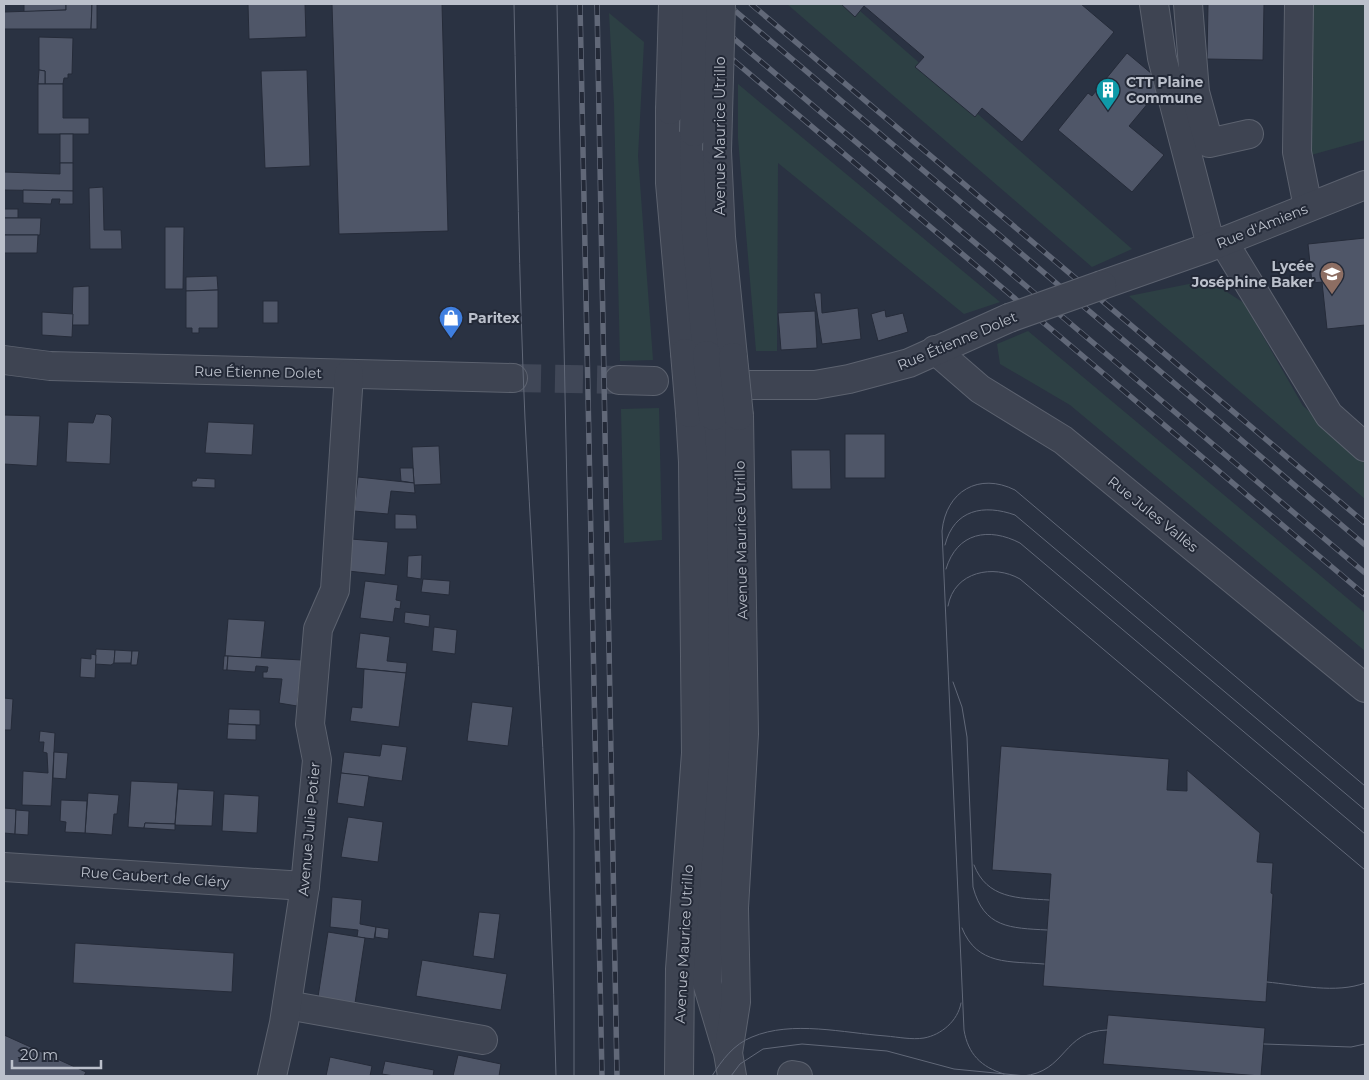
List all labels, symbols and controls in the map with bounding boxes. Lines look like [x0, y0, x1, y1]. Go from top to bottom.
street label: Avenue Maurice Utrillo [711, 56, 729, 216]
place label: CTT Plaine Commune [1126, 73, 1203, 107]
building icon: CTT Plaine Commune [1095, 77, 1121, 111]
street label: Rue d'Amiens [1214, 199, 1310, 252]
place label: Lycée Joséphine Baker [1191, 257, 1314, 291]
school or university icon: Lycée Joséphine Baker [1319, 261, 1345, 295]
shop icon: Paritex [438, 305, 464, 339]
street label: Rue Étienne Dolet [895, 308, 1020, 374]
place label: Paritex [468, 309, 520, 327]
street label: Rue Étienne Dolet [194, 362, 322, 382]
street label: Avenue Maurice Utrillo [731, 460, 751, 620]
street label: Rue Jules Vallès [1104, 472, 1202, 556]
street label: Avenue Julie Potier [294, 761, 324, 897]
street label: Rue Caubert de Cléry [80, 863, 230, 891]
street label: Avenue Maurice Utrillo [671, 864, 697, 1024]
scale bar [12, 1038, 101, 1070]
text: 20 m [20, 1045, 58, 1064]

